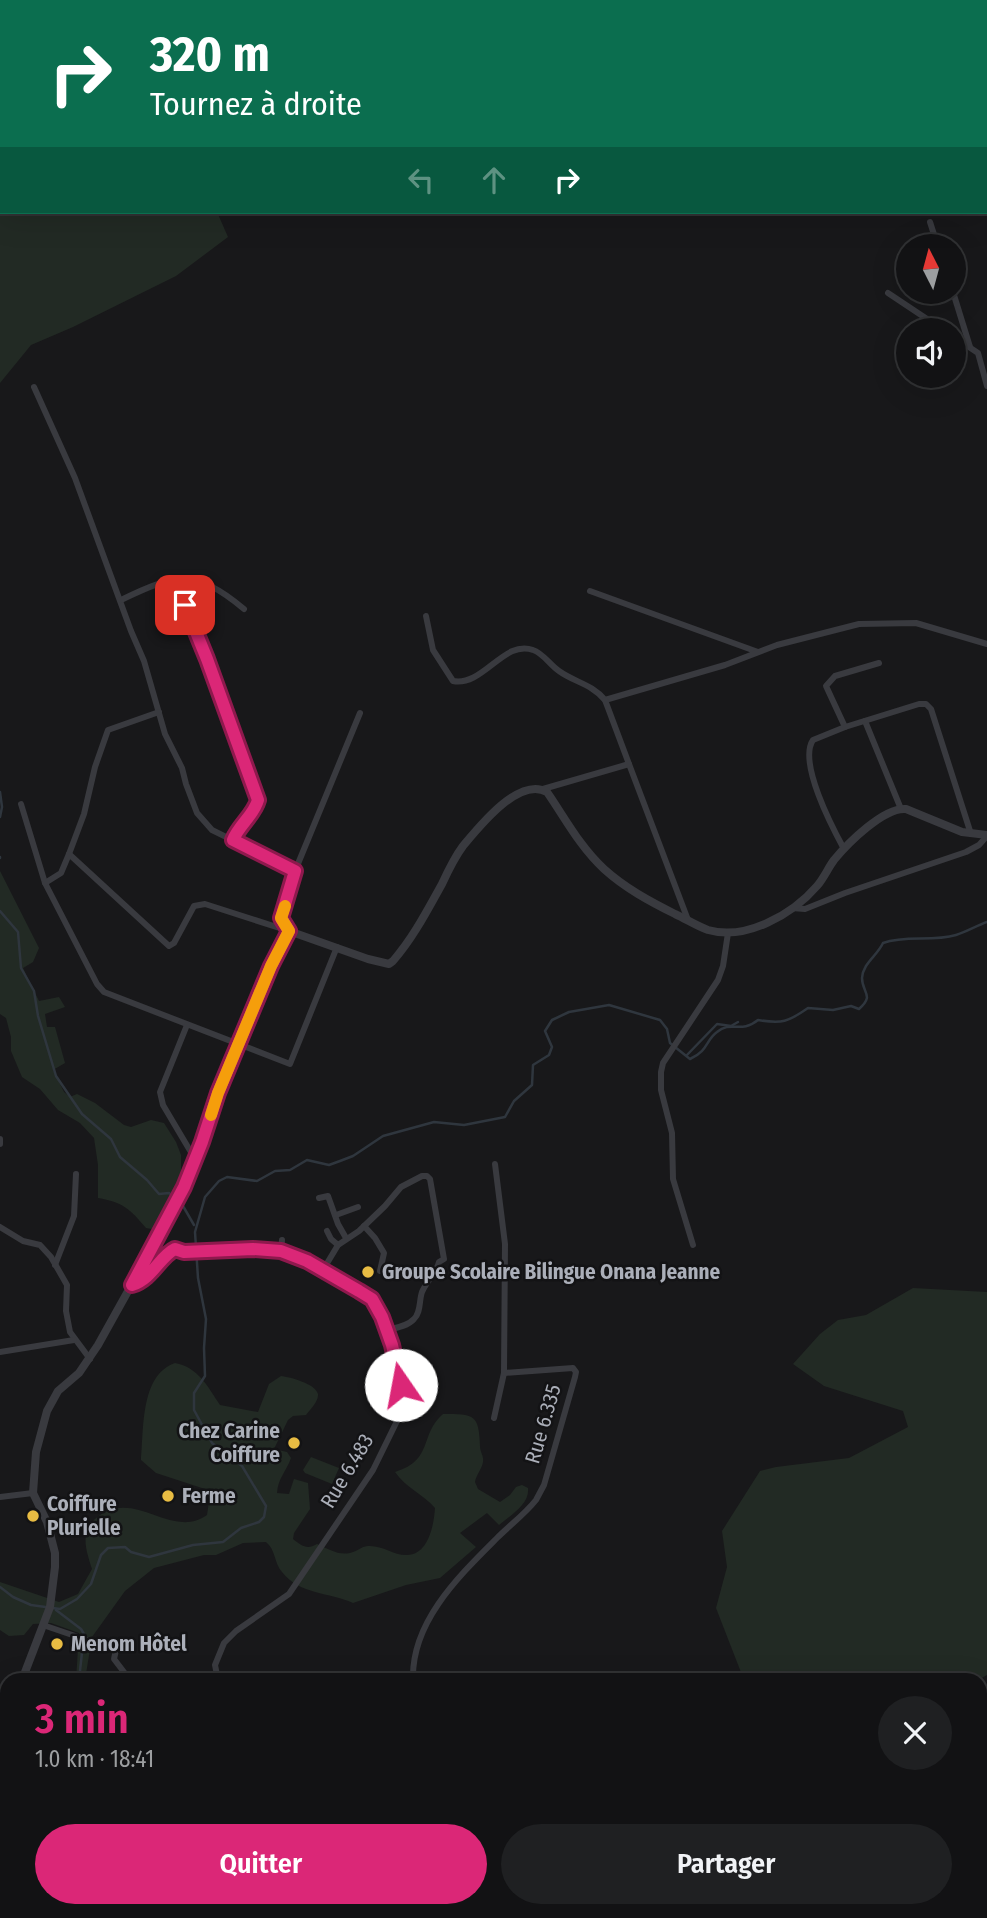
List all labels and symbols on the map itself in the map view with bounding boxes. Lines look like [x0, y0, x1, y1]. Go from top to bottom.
north arrow [896, 234, 966, 304]
pin [155, 575, 215, 635]
place label: Groupe Scolaire Bilingue Onana Jeanne [382, 1259, 720, 1285]
marker: Groupe Scolaire Bilingue Onana Jeanne [360, 1264, 376, 1280]
position arrow [364, 1348, 438, 1422]
street label: Rue 6.335 [519, 1381, 567, 1467]
place label: Chez Carine Coiffure [179, 1418, 280, 1468]
street label: Rue 6.483 [315, 1429, 379, 1513]
marker: Chez Carine Coiffure [286, 1435, 302, 1451]
place label: Ferme [182, 1483, 236, 1509]
marker: Ferme [160, 1488, 176, 1504]
place label: Coiffure Plurielle [47, 1491, 121, 1541]
marker: Coiffure Plurielle [25, 1508, 41, 1524]
place label: Menom Hôtel [71, 1631, 187, 1657]
marker: Menom Hôtel [49, 1636, 65, 1652]

